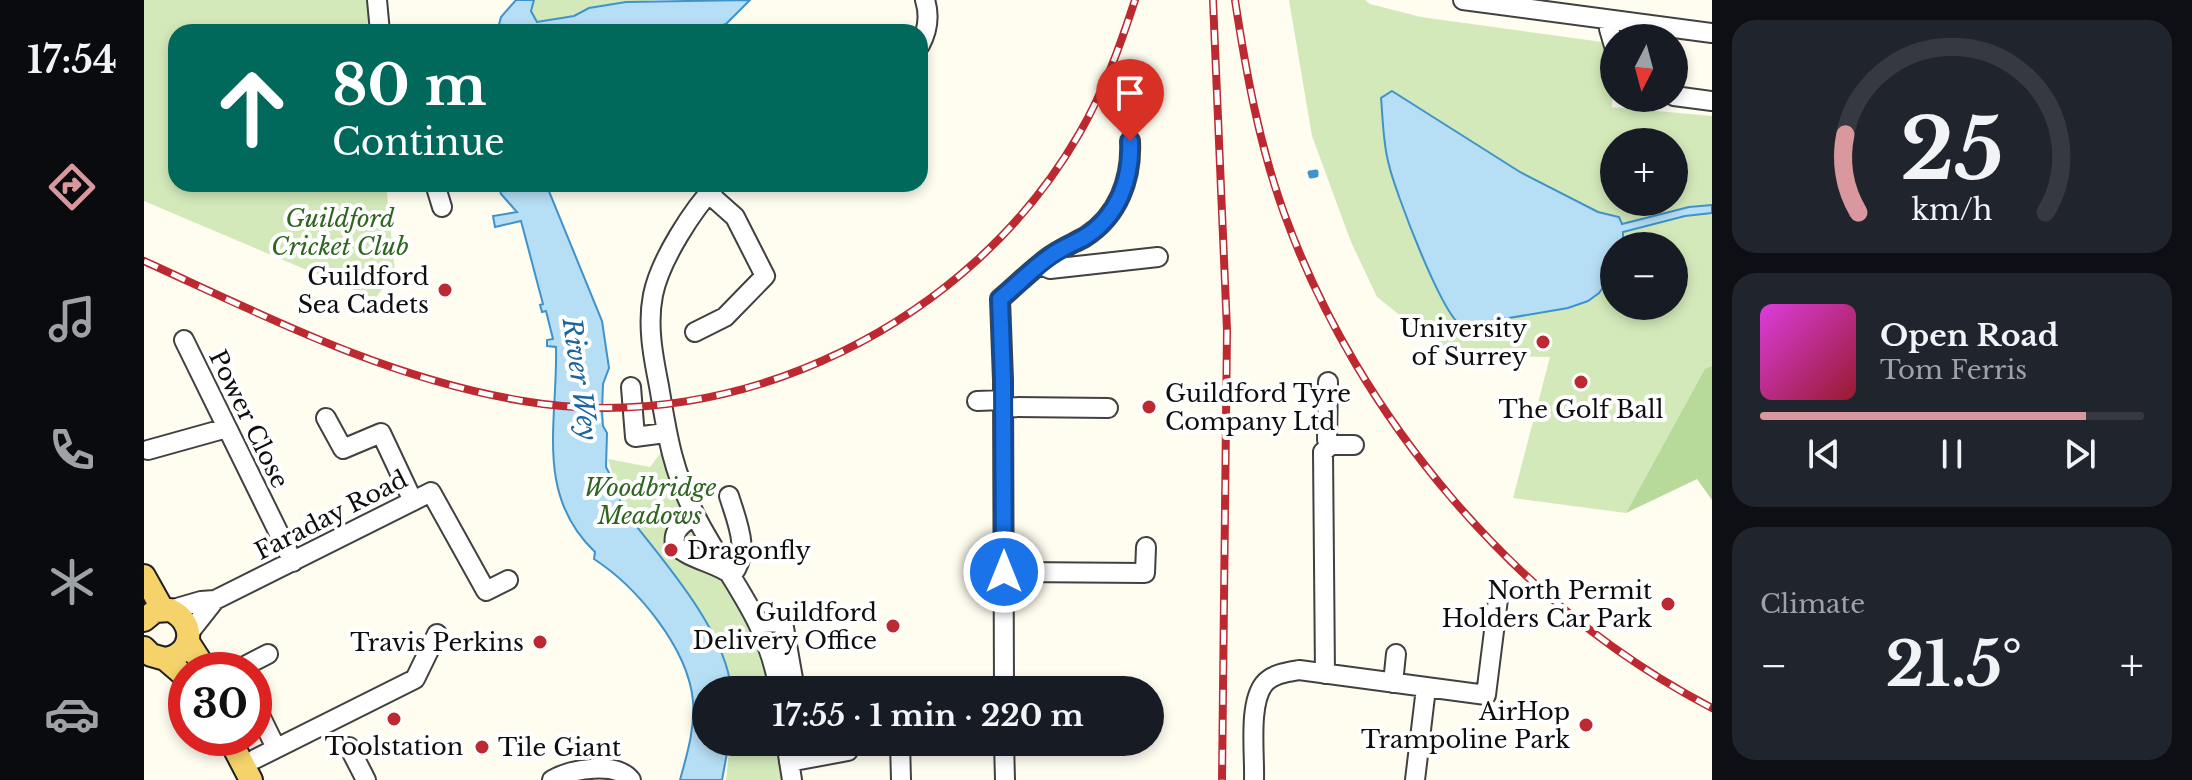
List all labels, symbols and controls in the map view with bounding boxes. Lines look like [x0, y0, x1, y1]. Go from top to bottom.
north arrow [1600, 24, 1688, 112]
map controls [1600, 24, 1688, 320]
text: 17:54 [27, 38, 117, 83]
text: 80 m [332, 51, 487, 120]
icon: ahead [200, 56, 304, 160]
pin [1096, 59, 1164, 141]
icon: arrive [1108, 71, 1152, 115]
text: 25 [1900, 97, 2004, 200]
text: Continue [332, 120, 505, 165]
button: + [1600, 128, 1688, 216]
icon: directions [44, 159, 100, 215]
text: km/h [1911, 192, 1993, 228]
park label: Guildford Cricket Club [271, 204, 409, 261]
button: − [1600, 232, 1688, 320]
place label: Guildford Sea Cadets [297, 262, 429, 319]
marker: Guildford Sea Cadets [436, 281, 454, 299]
icon: music [44, 291, 100, 347]
place label: University of Surrey [1400, 314, 1528, 371]
water label: River Wey [555, 315, 604, 443]
text: Open Road [1880, 317, 2059, 354]
marker: University of Surrey [1534, 333, 1552, 351]
street label: Power Close [203, 345, 295, 493]
text: Tom Ferris [1880, 354, 2027, 386]
marker: The Golf Ball [1572, 373, 1590, 391]
place label: Guildford Tyre Company Ltd [1165, 379, 1351, 436]
place label: The Golf Ball [1499, 395, 1664, 424]
marker: Guildford Tyre Company Ltd [1140, 398, 1158, 416]
icon: phone [44, 422, 100, 478]
icon: previous [1802, 432, 1846, 476]
icon: pause [1930, 432, 1974, 476]
icon: next [2058, 432, 2102, 476]
street label: Faraday Road [250, 464, 412, 566]
park label: Woodbridge Meadows [584, 473, 716, 530]
position arrow [962, 530, 1046, 614]
place label: Dragonfly [687, 536, 812, 565]
marker: Dragonfly [662, 541, 680, 559]
icon: climate [44, 554, 100, 610]
place label: North Permit Holders Car Park [1442, 576, 1652, 633]
text: Climate [1760, 588, 1865, 620]
marker: North Permit Holders Car Park [1659, 595, 1677, 613]
place label: Guildford Delivery Office [693, 598, 877, 655]
marker: Guildford Delivery Office [884, 617, 902, 635]
place label: Travis Perkins [350, 628, 524, 657]
text: 21.5° [1886, 628, 2022, 702]
marker: Travis Perkins [531, 633, 549, 651]
text: − [1760, 638, 1788, 693]
text: + [2120, 638, 2144, 693]
speed limit sign: 30 [168, 652, 272, 756]
icon: car [44, 686, 100, 742]
text: 17:55 · 1 min · 220 m [772, 697, 1084, 734]
place label: AirHop Trampoline Park [1361, 697, 1570, 754]
marker: Toolstation [385, 710, 403, 728]
marker: AirHop Trampoline Park [1577, 716, 1595, 734]
place label: Toolstation [325, 732, 463, 761]
place label: Tile Giant [498, 733, 621, 762]
marker: Tile Giant [473, 738, 491, 756]

